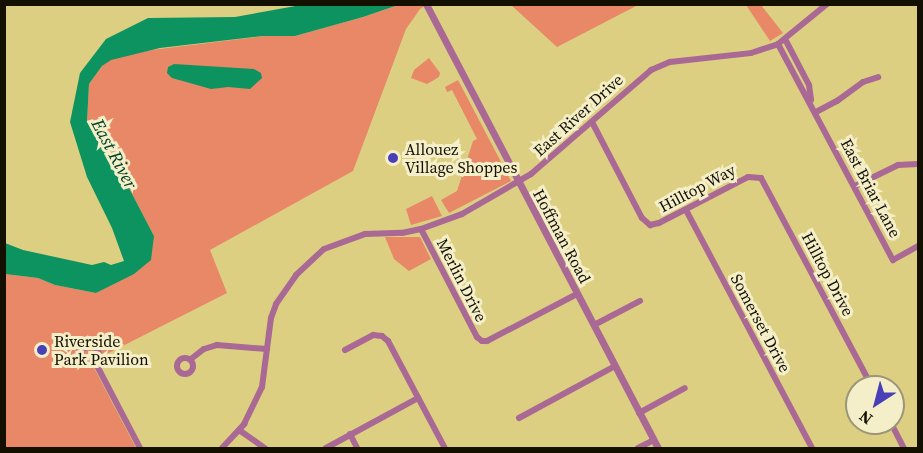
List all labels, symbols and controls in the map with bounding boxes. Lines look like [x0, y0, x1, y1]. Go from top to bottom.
street label: East River Drive [529, 70, 627, 160]
water label: East River [87, 115, 141, 193]
street label: East Briar Lane [837, 135, 905, 241]
place label: Allouez Village Shoppes [405, 139, 517, 177]
marker: Allouez Village Shoppes [386, 151, 400, 165]
street label: Hilltop Way [655, 160, 739, 216]
street label: Hoffman Road [529, 186, 595, 286]
street label: Hilltop Drive [798, 229, 858, 319]
street label: Merlin Drive [433, 235, 491, 325]
street label: Somerset Drive [727, 270, 795, 376]
place label: Riverside Park Pavilion [54, 331, 149, 369]
marker: Riverside Park Pavilion [35, 343, 49, 357]
north arrow [845, 375, 905, 435]
text: N [854, 406, 877, 430]

